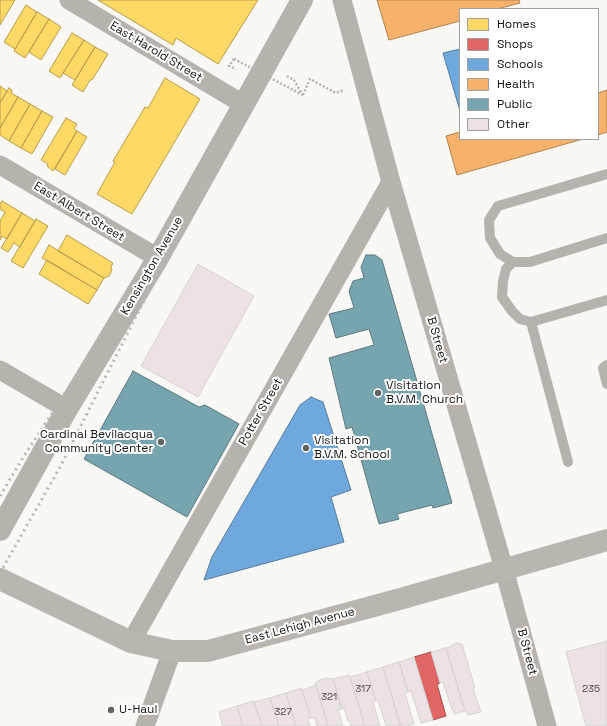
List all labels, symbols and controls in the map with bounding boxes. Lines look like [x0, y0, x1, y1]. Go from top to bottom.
legend [459, 8, 599, 140]
text: Homes [497, 16, 536, 32]
street label: East Harold Street [107, 19, 205, 85]
text: Shops [497, 36, 533, 52]
text: Schools [497, 56, 543, 72]
text: Health [497, 76, 535, 92]
text: Public [497, 96, 532, 112]
text: Other [497, 116, 530, 132]
street label: East Albert Street [31, 179, 127, 245]
street label: Kensington Avenue [118, 214, 186, 318]
street label: B Street [424, 315, 450, 365]
street label: Potter Street [236, 376, 286, 448]
place label: Visitation B.V.M. Church [386, 379, 463, 407]
marker: Visitation B.V.M. Church [373, 388, 383, 398]
place label: Cardinal Bevilacqua Community Center [40, 428, 153, 456]
place label: Visitation B.V.M. School [314, 434, 390, 462]
marker: Cardinal Bevilacqua Community Center [156, 437, 166, 447]
marker: Visitation B.V.M. School [301, 443, 311, 453]
street label: East Lehigh Avenue [244, 604, 356, 648]
street label: B Street [514, 627, 540, 677]
house number: 317 [355, 683, 371, 695]
house number: 235 [582, 683, 600, 695]
house number: 321 [321, 691, 337, 703]
place label: U-Haul [119, 703, 157, 717]
marker: U-Haul [106, 705, 116, 715]
house number: 327 [274, 706, 292, 718]

